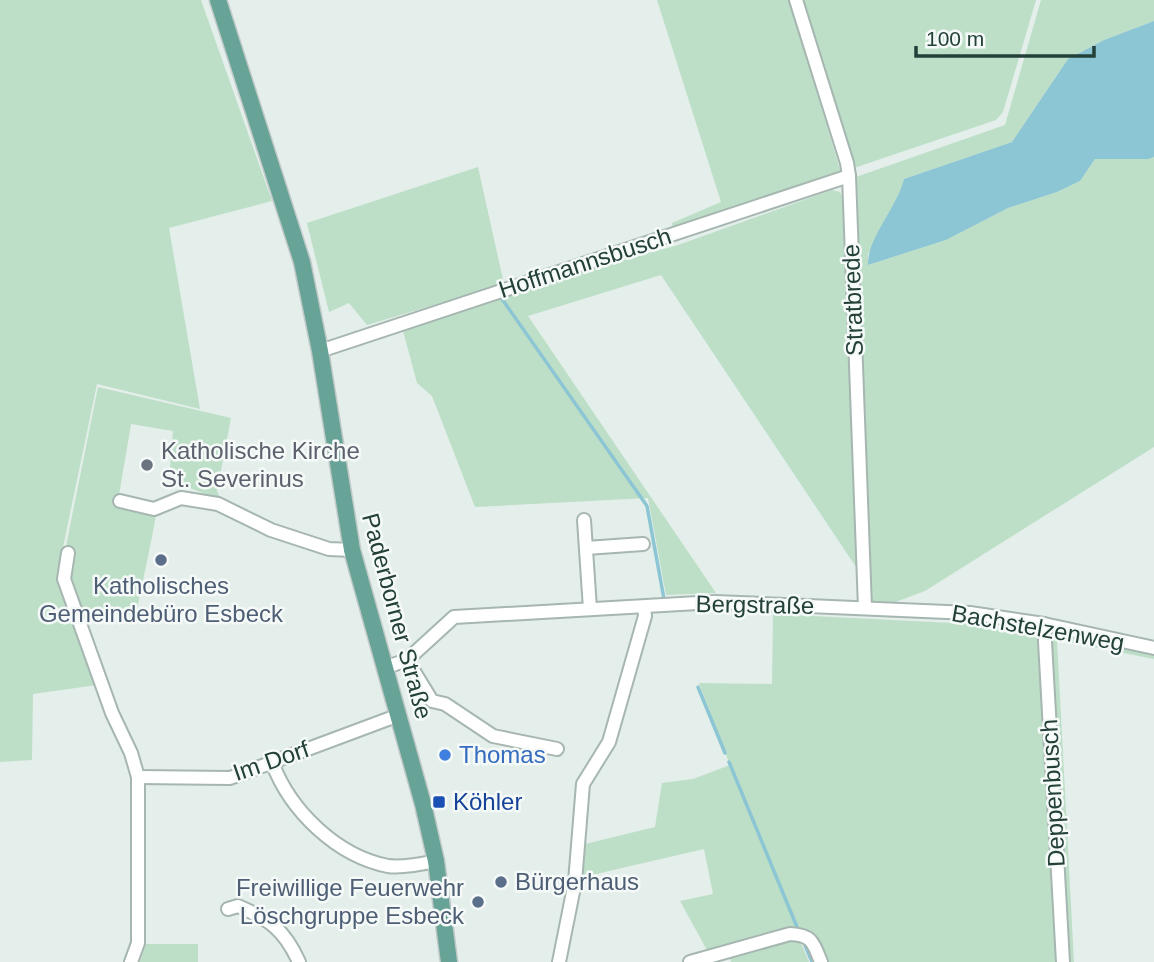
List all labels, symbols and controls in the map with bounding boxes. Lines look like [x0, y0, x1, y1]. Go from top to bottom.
scale bar [916, 14, 1094, 58]
text: 100 m [926, 27, 984, 50]
street label: Hoffmannsbusch [495, 222, 674, 303]
street label: Stratbrede [837, 244, 868, 356]
place label: Katholische Kirche St. Severinus [161, 437, 360, 492]
marker: Katholische Kirche St. Severinus [139, 457, 155, 473]
street label: Paderborner Straße [357, 510, 438, 722]
marker: Katholisches Gemeindebüro Esbeck [153, 552, 169, 568]
place label: Katholisches Gemeindebüro Esbeck [39, 572, 284, 627]
street label: Bergstraße [695, 590, 815, 619]
street label: Bachstelzenweg [950, 599, 1126, 656]
street label: Deppenbusch [1035, 718, 1070, 868]
street label: Im Dorf [229, 735, 313, 786]
place label: Thomas [459, 741, 546, 768]
marker: Thomas [437, 747, 453, 763]
place label: Köhler [453, 788, 522, 815]
marker: Köhler [431, 794, 447, 810]
place label: Bürgerhaus [515, 868, 639, 895]
place label: Freiwillige Feuerwehr Löschgruppe Esbeck [236, 874, 465, 929]
marker: Bürgerhaus [493, 874, 509, 890]
marker: Freiwillige Feuerwehr Löschgruppe Esbeck [470, 894, 486, 910]

